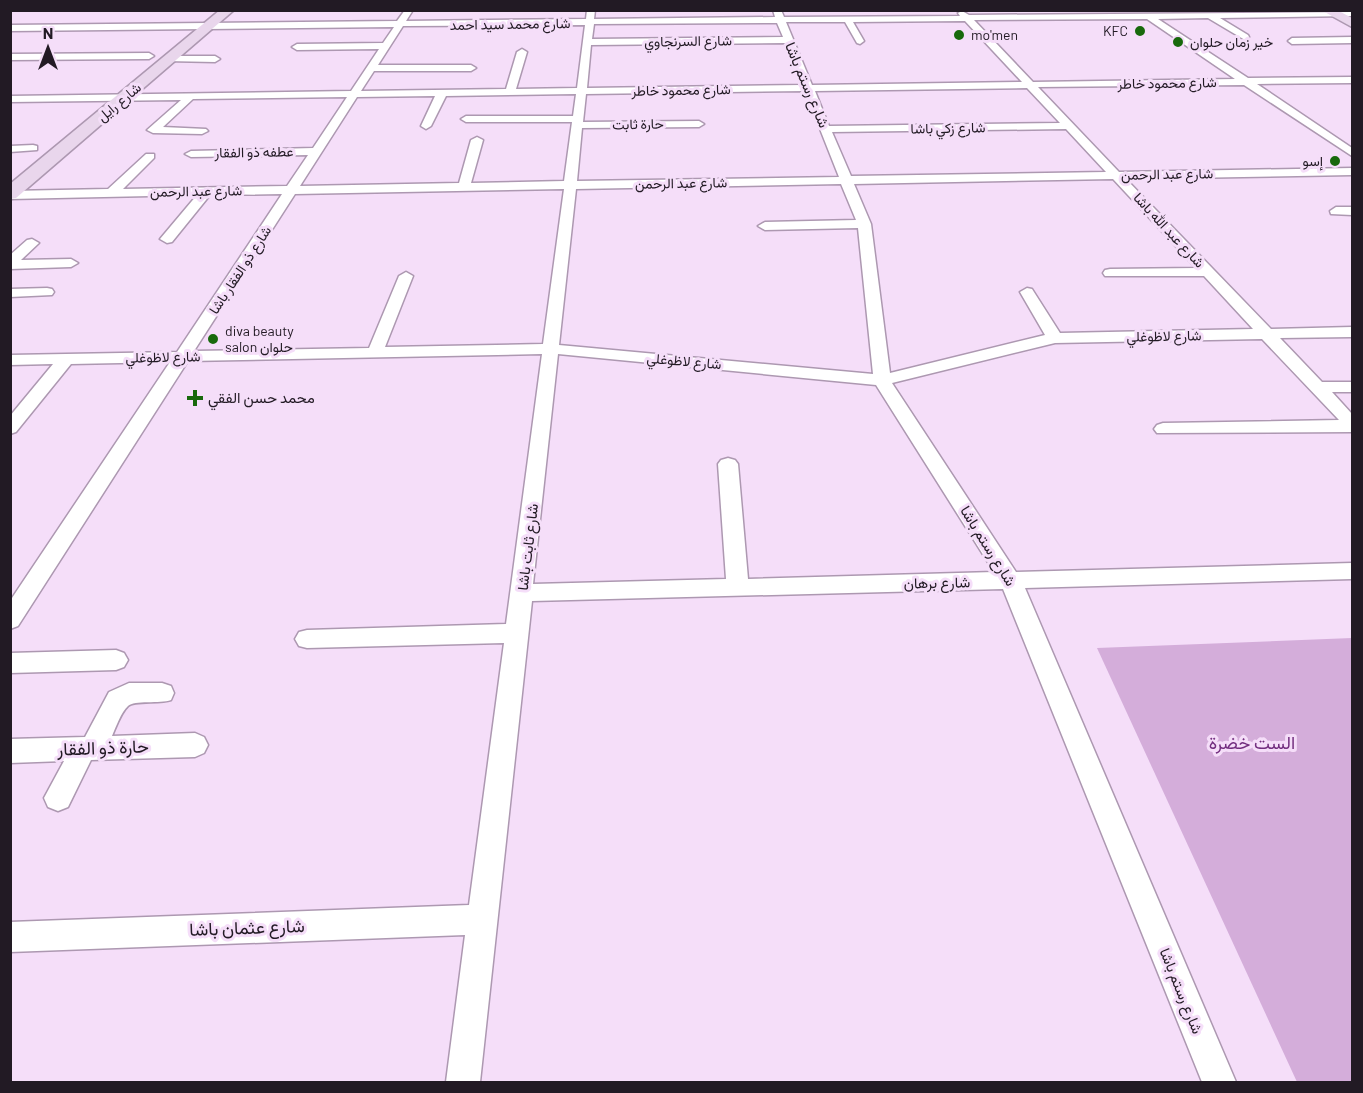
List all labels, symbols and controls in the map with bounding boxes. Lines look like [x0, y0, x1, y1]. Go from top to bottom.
street label: شارع محمد سيد احمد [450, 14, 571, 36]
north arrow [18, 18, 78, 78]
place label: KFC [1103, 22, 1128, 39]
text: N [43, 23, 53, 42]
marker: KFC [1133, 24, 1147, 38]
place label: mo'men [971, 26, 1018, 43]
marker: mo'men [952, 28, 966, 42]
street label: شارع السرنجاوي [644, 31, 732, 54]
place label: خير زمان حلوان [1190, 33, 1273, 51]
marker: خير زمان حلوان [1171, 35, 1185, 49]
street label: شارع رستم باشا [779, 39, 834, 131]
street label: شارع محمود خاطر [1116, 73, 1217, 95]
street label: شارع رايل [93, 78, 146, 127]
street label: شارع محمود خاطر [630, 80, 731, 102]
street label: حارة ثابت [612, 115, 664, 133]
street label: شارع زكي باشا [910, 118, 986, 141]
street label: عطفه ذو الفقار [213, 142, 294, 162]
place label: إسو [1302, 152, 1323, 171]
marker: إسو [1328, 154, 1342, 168]
street label: شارع عبد الرحمن [1121, 164, 1213, 186]
street label: شارع عبد الرحمن [635, 173, 727, 195]
street label: شارع عبد الرحمن [150, 181, 242, 203]
street label: شارع عبد الله باشا [1128, 189, 1208, 273]
street label: شارع ذو الفقار باشا [205, 222, 277, 319]
place label: diva beauty salon حلوان [225, 322, 294, 356]
street label: شارع لاظوغلي [1126, 326, 1202, 349]
marker: diva beauty salon حلوان [206, 332, 220, 346]
street label: شارع لاظوغلي [125, 347, 201, 370]
street label: شارع لاظوغلي [646, 349, 722, 376]
place label: محمد حسن الفقي [208, 388, 315, 411]
marker: محمد حسن الفقي [186, 389, 204, 407]
street label: شارع ثابت باشا [513, 502, 544, 592]
street label: شارع رستم باشا [955, 502, 1021, 591]
street label: شارع برهان [903, 572, 971, 595]
park label: الست خضرة [1209, 731, 1295, 754]
street label: حارة ذو الفقار [56, 734, 149, 761]
street label: شارع عثمان باشا [189, 914, 305, 942]
street label: شارع رستم باشا [1154, 945, 1207, 1037]

